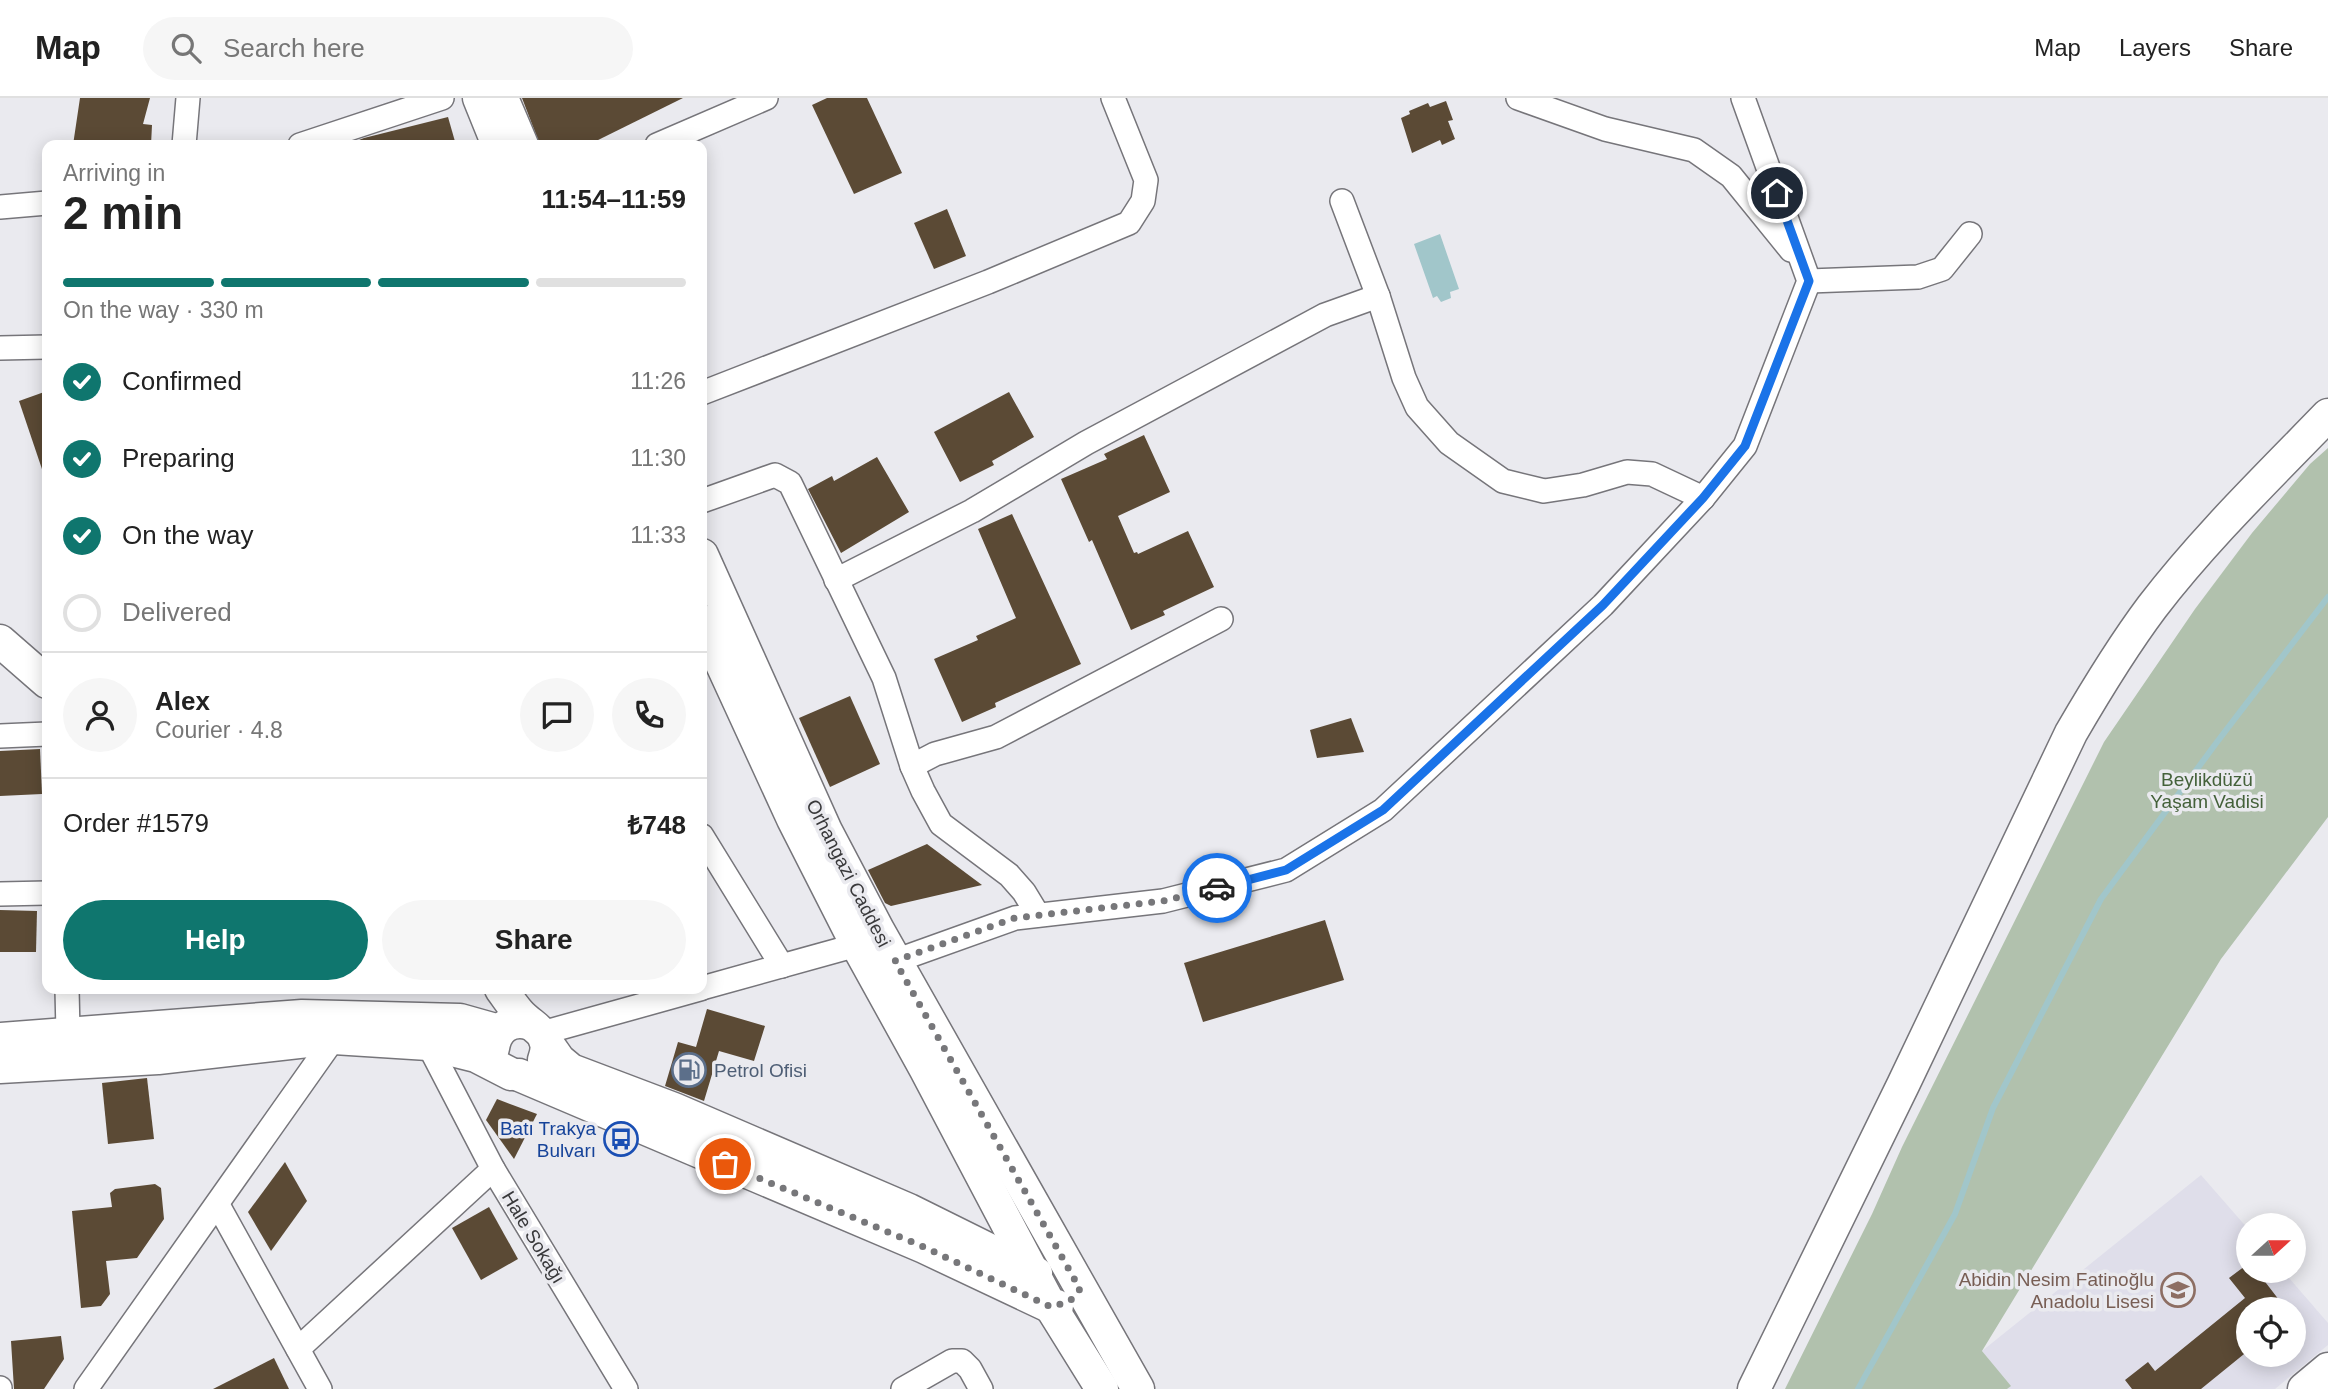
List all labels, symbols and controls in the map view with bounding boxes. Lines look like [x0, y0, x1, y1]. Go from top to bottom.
search box [143, 17, 633, 80]
text: Map [35, 29, 101, 66]
icon: search [167, 29, 205, 67]
text: Search here [223, 33, 365, 63]
text: Map [2034, 34, 2081, 61]
text: Layers [2119, 34, 2191, 61]
text: Share [2229, 34, 2293, 61]
text: Arriving in [63, 160, 165, 186]
pin [1747, 163, 1807, 223]
icon: home [1758, 174, 1796, 212]
text: 11:54–11:59 [541, 184, 686, 214]
text: 2 min [63, 187, 183, 239]
text: On the way · 330 m [63, 297, 264, 323]
icon: check [63, 363, 101, 401]
text: Confirmed [122, 366, 242, 396]
text: 11:26 [630, 368, 686, 394]
icon: check [63, 440, 101, 478]
text: Preparing [122, 443, 235, 473]
text: 11:30 [630, 445, 686, 471]
icon: check [63, 517, 101, 555]
text: On the way [122, 520, 254, 550]
text: 11:33 [630, 522, 686, 548]
text: Delivered [122, 597, 232, 627]
button: person [63, 678, 137, 752]
button: chat [520, 678, 594, 752]
button: phone [612, 678, 686, 752]
text: Alex [155, 686, 210, 716]
text: Courier · 4.8 [155, 717, 283, 743]
park label: Beylikdüzü Yaşam Vadisi [2150, 769, 2264, 812]
street label: Orhangazi Caddesi [802, 796, 895, 950]
text: Order #1579 [63, 808, 209, 838]
text: ₺748 [628, 810, 686, 840]
courier [1182, 853, 1252, 923]
icon: car [1198, 869, 1236, 907]
button: Help [63, 900, 368, 980]
button: Share [382, 900, 686, 980]
fuel station icon: Petrol Ofisi [670, 1051, 708, 1089]
place label: Petrol Ofisi [714, 1060, 807, 1081]
place label: Batı Trakya Bulvarı [500, 1118, 596, 1161]
bus stop icon: Batı Trakya Bulvarı [602, 1120, 640, 1158]
pin [695, 1134, 755, 1194]
icon: bag [706, 1145, 744, 1183]
street label: Hale Sokağı [498, 1187, 569, 1287]
north arrow [2236, 1213, 2306, 1283]
map controls [2236, 1213, 2306, 1367]
place label: Abidin Nesim Fatinoğlu Anadolu Lisesi [1959, 1269, 2154, 1312]
school or university icon: Abidin Nesim Fatinoğlu Anadolu Lisesi [2159, 1271, 2197, 1309]
button: locate [2236, 1297, 2306, 1367]

